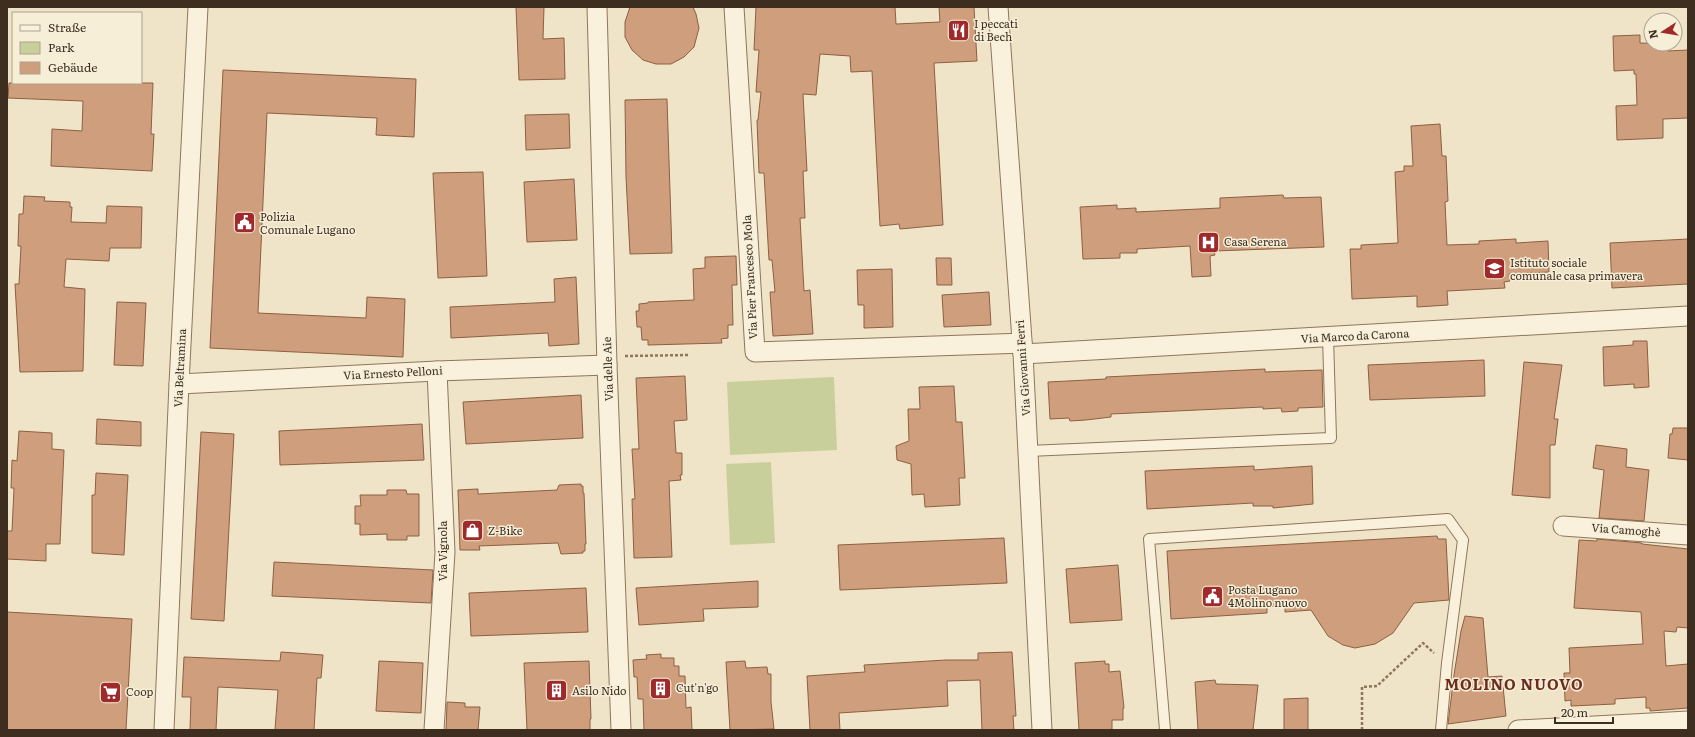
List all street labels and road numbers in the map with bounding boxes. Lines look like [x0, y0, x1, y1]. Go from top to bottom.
street label: Via Pier Francesco Mola [738, 214, 760, 340]
street label: Via Giovanni Ferri [1011, 319, 1033, 417]
street label: Via Marco da Carona [1300, 324, 1410, 346]
street label: Via Beltramina [169, 328, 189, 408]
street label: Via delle Aie [598, 336, 616, 402]
street label: Via Ernesto Pelloni [343, 361, 443, 383]
street label: Via Camoghè [1591, 519, 1661, 539]
street label: Via Vignola [434, 521, 450, 581]

